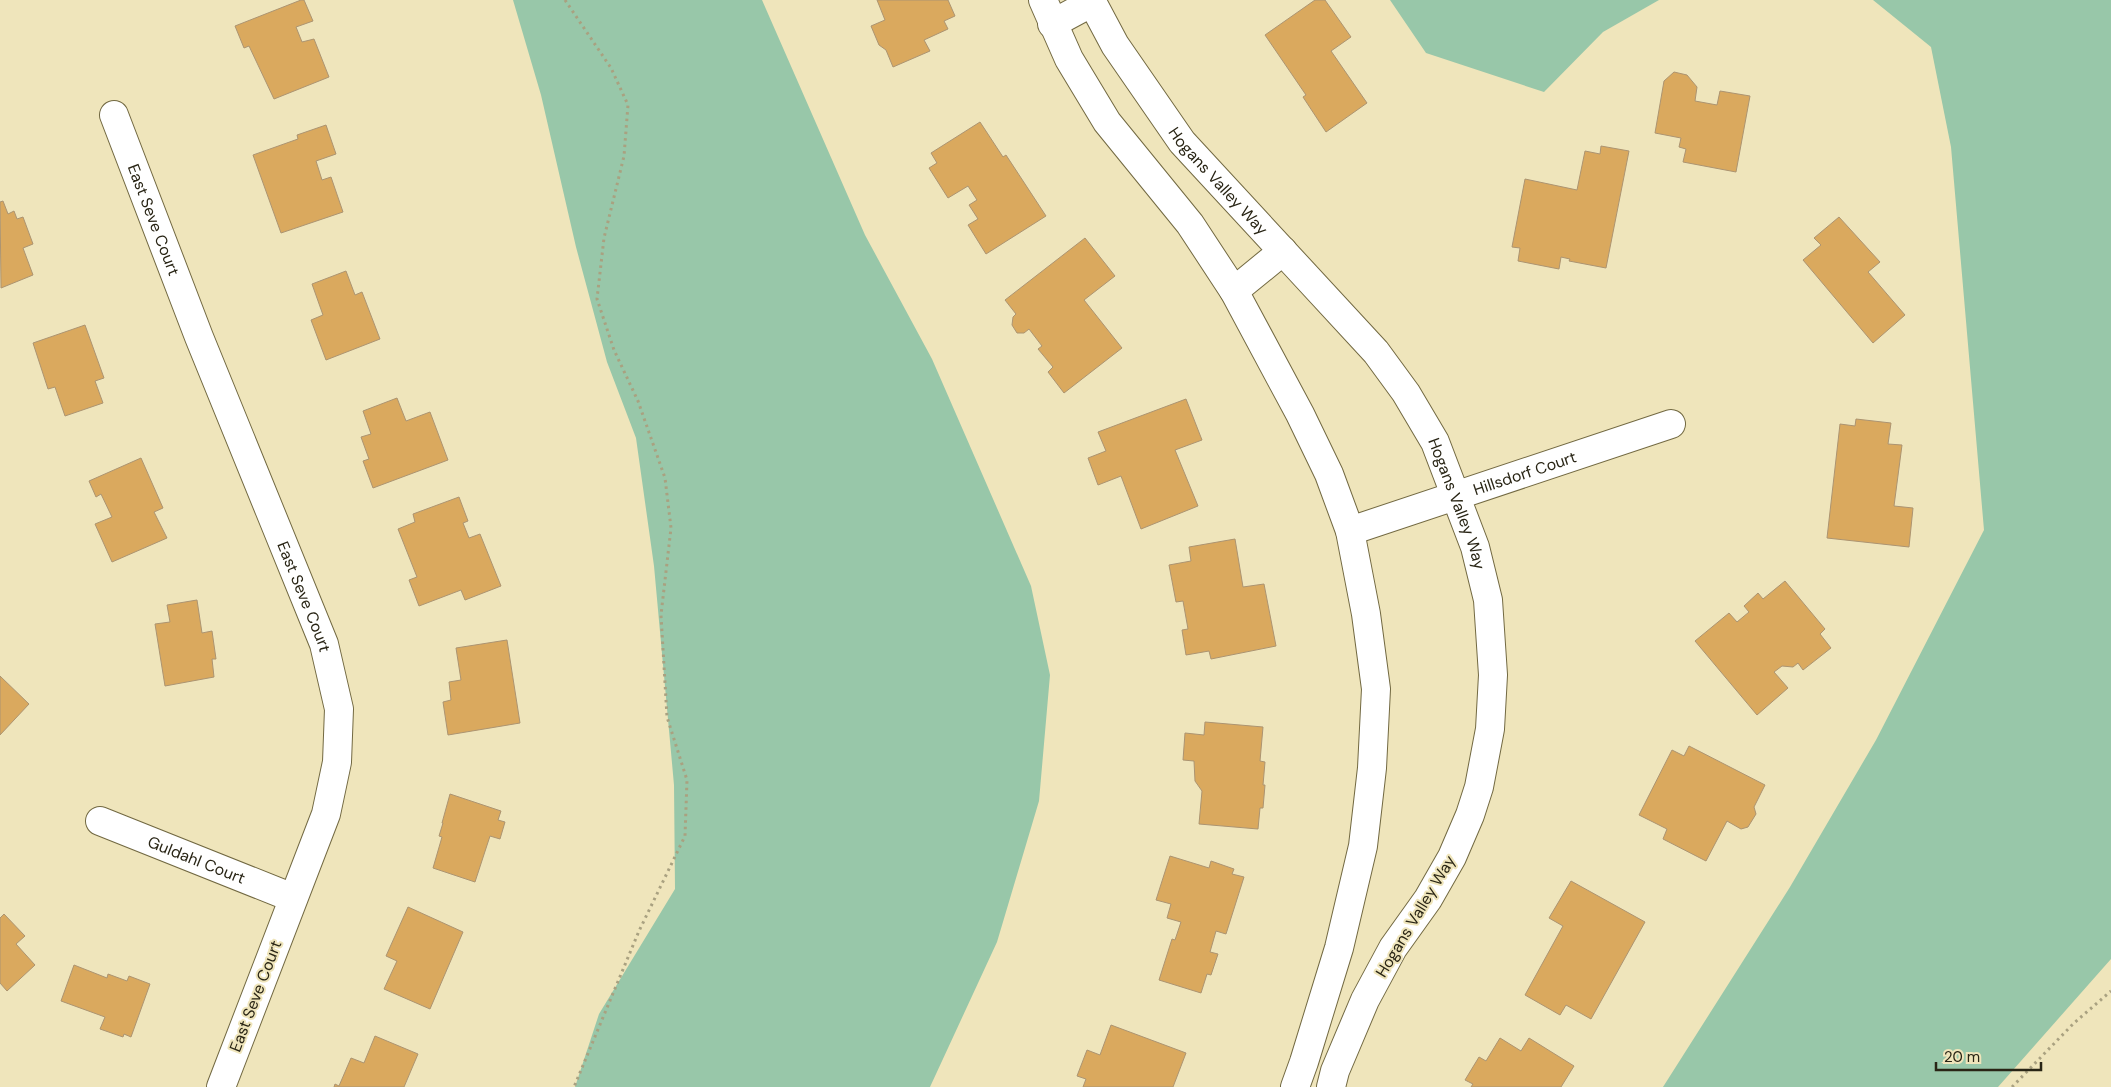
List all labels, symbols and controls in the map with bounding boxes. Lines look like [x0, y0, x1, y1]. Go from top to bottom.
street label: Hogans Valley Way [1164, 123, 1273, 240]
street label: East Seve Court [123, 161, 184, 279]
street label: Hogans Valley Way [1423, 435, 1490, 572]
street label: Hillsdorf Court [1470, 446, 1579, 500]
street label: East Seve Court [272, 538, 335, 654]
street label: Guldahl Court [145, 831, 248, 889]
street label: Hogans Valley Way [1371, 851, 1460, 981]
street label: East Seve Court [225, 937, 286, 1055]
scale bar [1936, 1040, 2041, 1072]
text: 20 m [1944, 1047, 1980, 1067]

